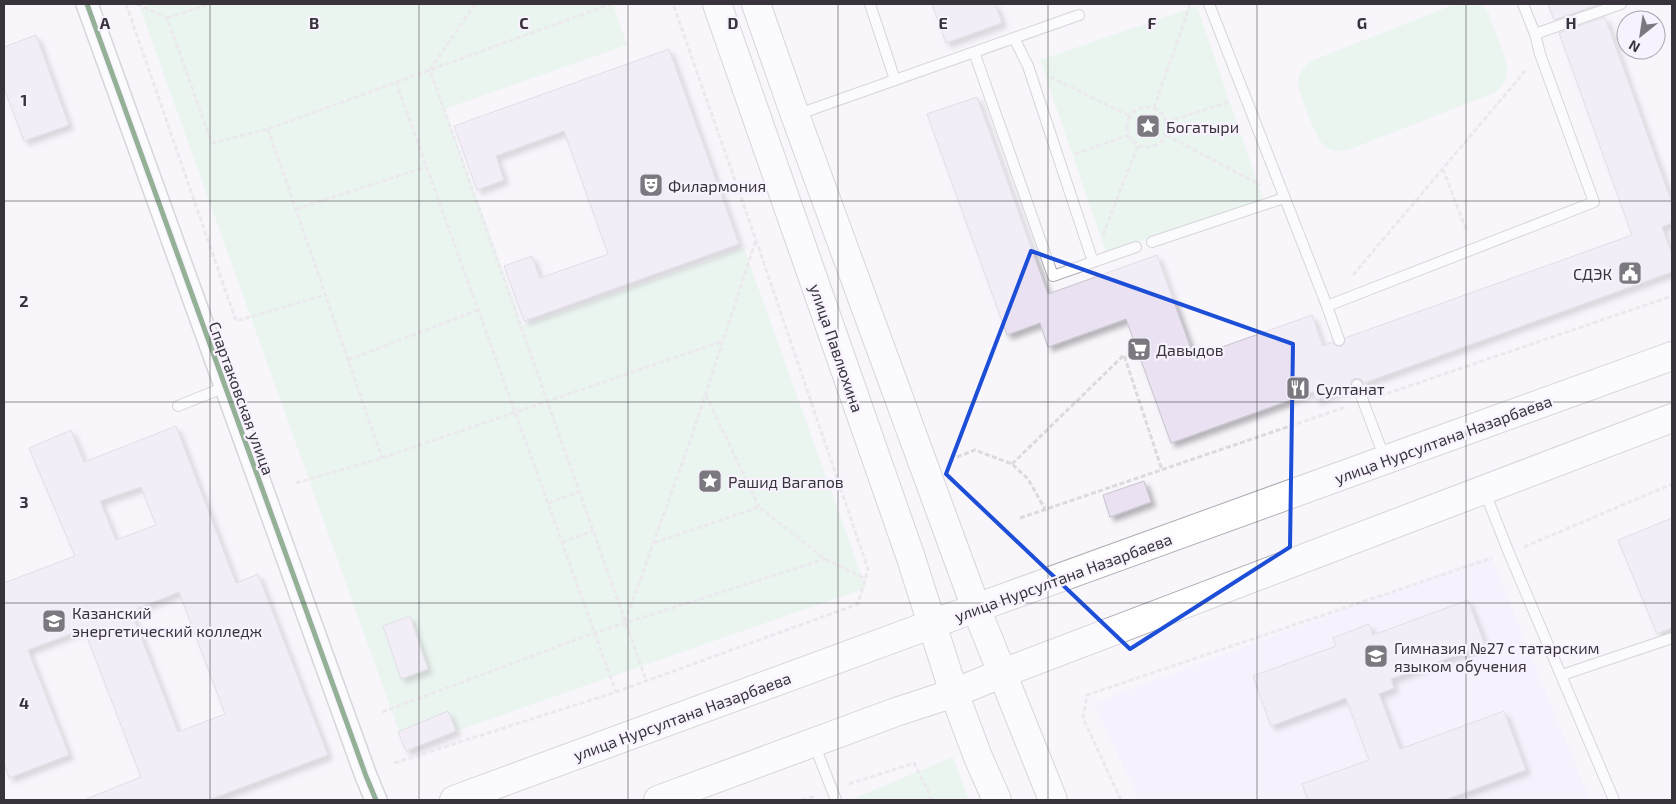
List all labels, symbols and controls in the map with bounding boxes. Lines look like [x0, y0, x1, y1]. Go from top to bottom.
north arrow [1616, 10, 1666, 60]
text: A [100, 13, 111, 32]
text: B [309, 13, 319, 32]
text: C [519, 13, 529, 32]
text: D [728, 13, 739, 32]
text: E [938, 13, 948, 32]
text: F [1148, 13, 1157, 32]
text: G [1357, 13, 1367, 32]
text: H [1565, 13, 1577, 32]
text: N [1626, 37, 1643, 57]
text: 1 [21, 90, 27, 109]
place icon: Богатыри [1135, 113, 1161, 139]
place label: Богатыри [1166, 117, 1239, 136]
theatre icon: Филармония [638, 172, 664, 198]
place label: Филармония [668, 176, 766, 195]
public building icon: СДЭК [1617, 260, 1643, 286]
place label: СДЭК [1573, 264, 1612, 283]
street label: улица Павлюхина [805, 281, 868, 415]
text: 2 [19, 291, 29, 310]
street label: Спартаковская улица [204, 319, 279, 478]
supermarket icon: Давыдов [1126, 336, 1152, 362]
place label: Давыдов [1156, 340, 1224, 359]
restaurant icon: Султанат [1285, 375, 1311, 401]
place label: Султанат [1316, 379, 1385, 399]
street label: улица Нурсултана Назарбаева [1332, 391, 1555, 488]
place icon: Рашид Вагапов [697, 468, 723, 494]
place label: Рашид Вагапов [728, 472, 844, 491]
text: 3 [19, 492, 29, 511]
street label: улица Нурсултана Назарбаева [952, 529, 1175, 626]
place label: Казанский энергетический колледж [72, 603, 263, 640]
school or university icon: Казанский энергетический колледж [41, 608, 67, 634]
place label: Гимназия №27 с татарским языком обучения [1394, 638, 1600, 676]
school or university icon: Гимназия №27 с татарским языком обучения [1363, 643, 1389, 669]
street label: улица Нурсултана Назарбаева [571, 668, 794, 765]
text: 4 [19, 693, 29, 712]

